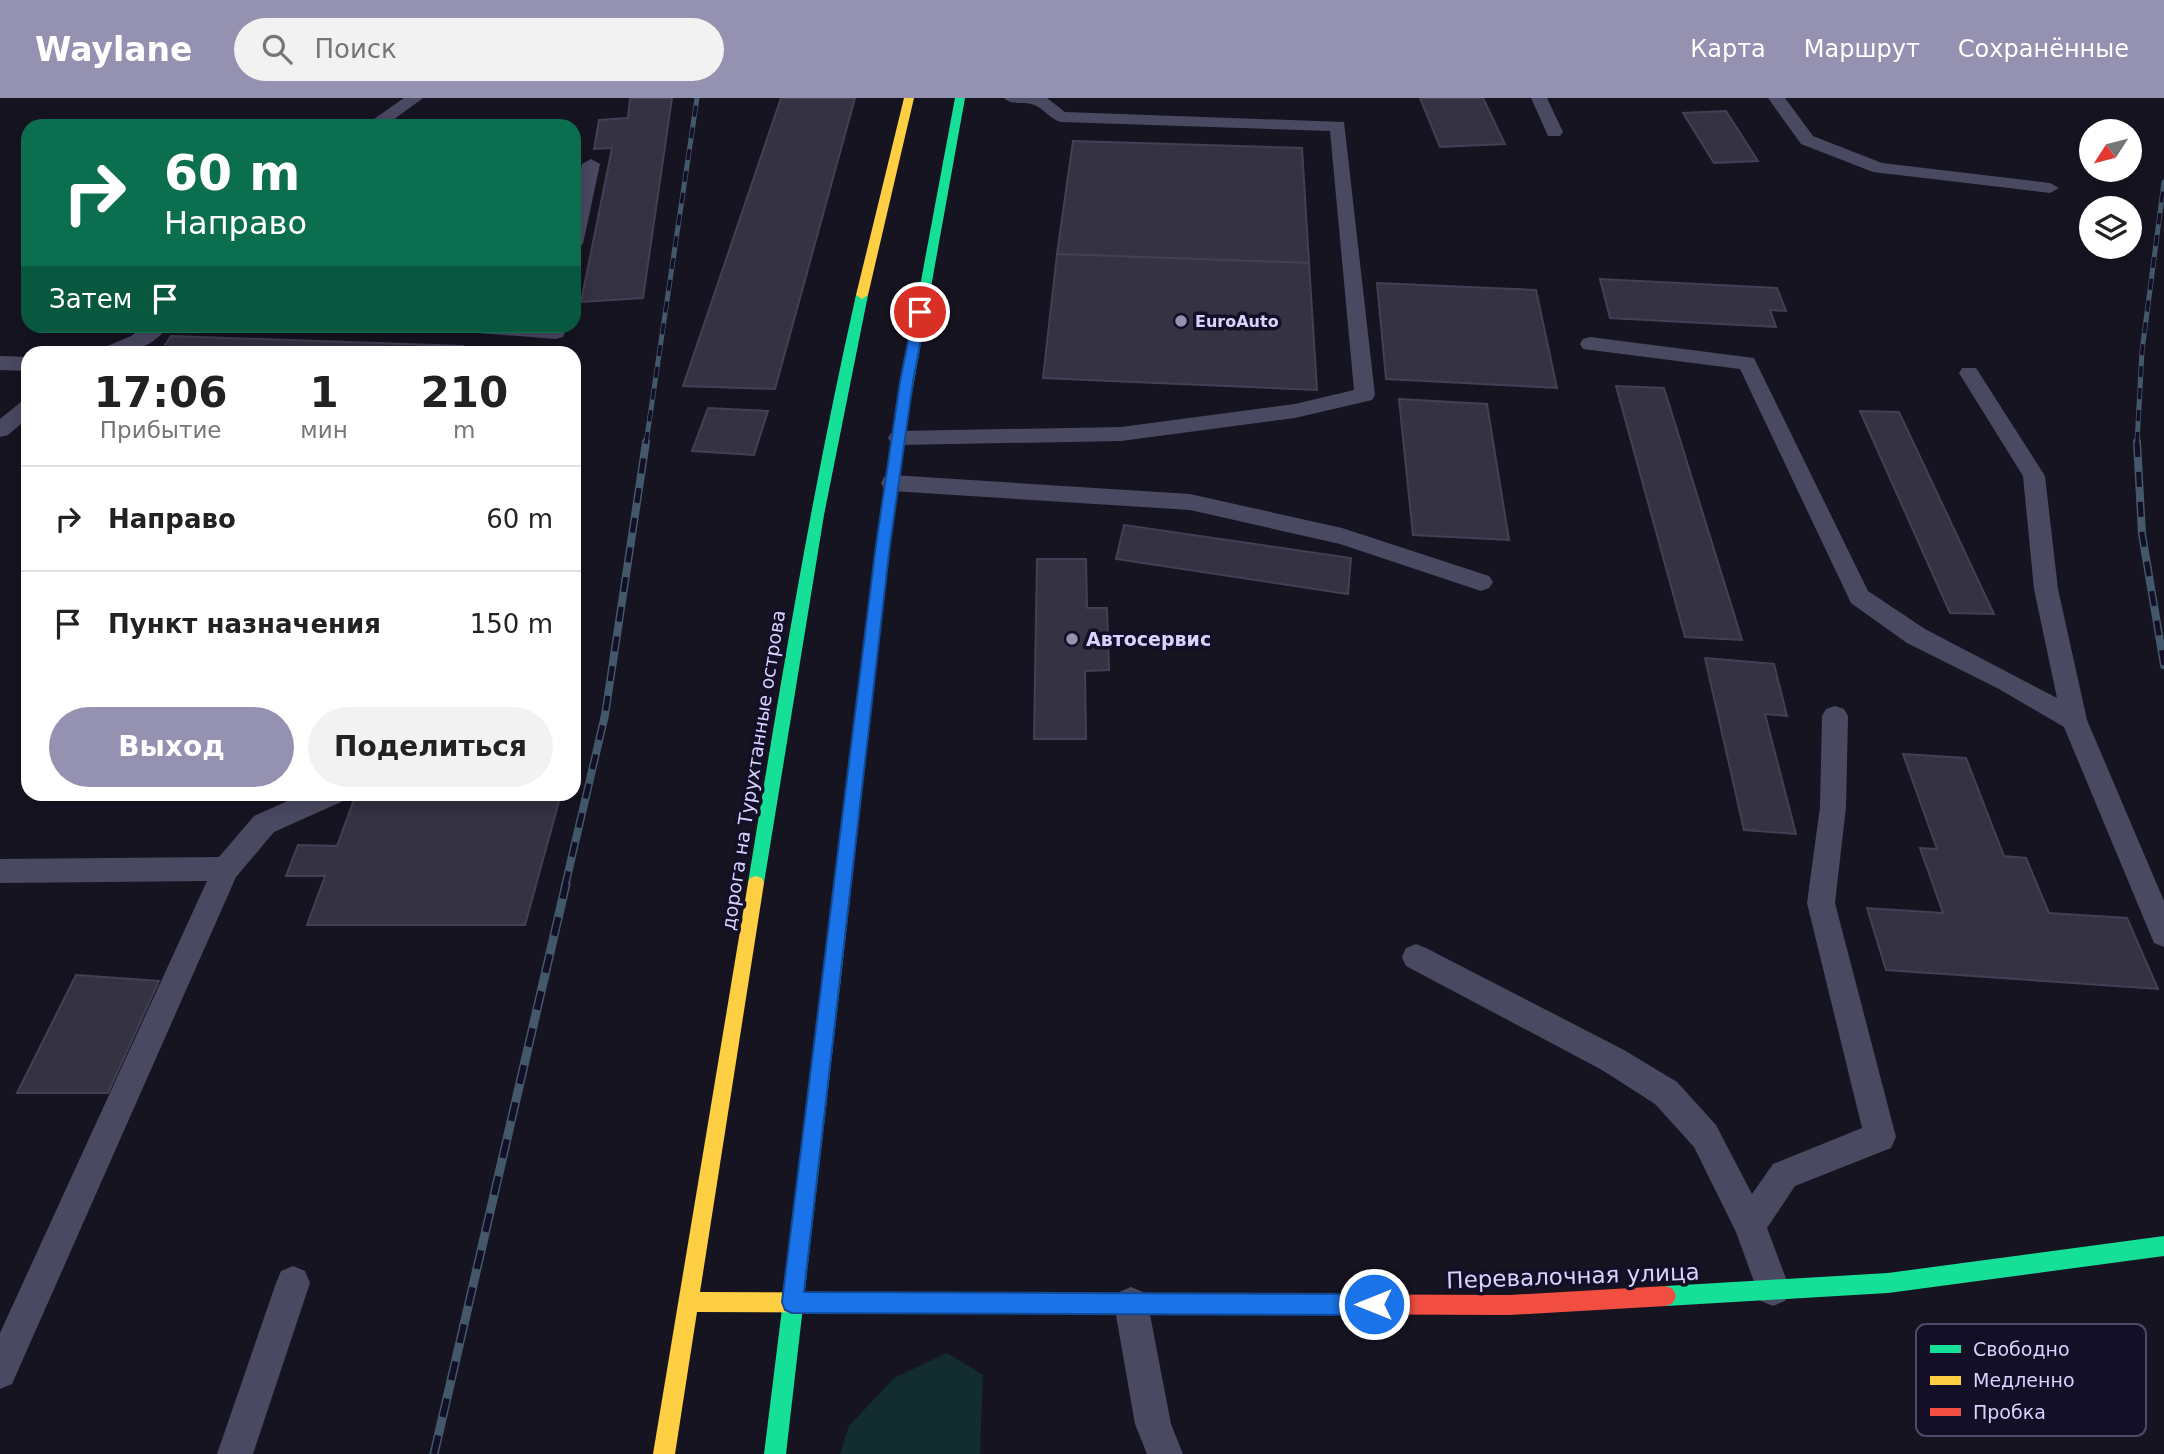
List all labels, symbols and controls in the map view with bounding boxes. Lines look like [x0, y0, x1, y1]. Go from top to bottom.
search box [234, 18, 724, 81]
text: Waylane [35, 30, 192, 69]
icon: search [258, 30, 296, 68]
text: Поиск [314, 34, 397, 64]
text: Карта [1690, 35, 1766, 63]
text: Маршрут [1804, 35, 1920, 63]
text: Сохранённые [1958, 35, 2129, 63]
north arrow [2079, 119, 2142, 182]
map controls [2079, 119, 2142, 259]
text: 60 m [164, 145, 300, 202]
icon: right [49, 147, 140, 238]
button: layers [2079, 196, 2142, 259]
text: Направо [164, 204, 307, 242]
icon: arrive [146, 280, 184, 318]
pin [890, 282, 950, 342]
text: Затем [49, 284, 132, 314]
icon: arrive [901, 293, 939, 331]
place label: EuroAuto [1195, 312, 1279, 331]
marker: EuroAuto [1173, 313, 1189, 329]
text: 17:06 [94, 368, 228, 417]
text: 1 [309, 368, 339, 417]
text: 210 [420, 368, 508, 417]
text: Прибытие [100, 417, 222, 443]
text: мин [300, 417, 348, 443]
text: m [453, 417, 476, 443]
icon: right [49, 500, 87, 538]
text: Направо [108, 504, 236, 534]
text: 60 m [486, 504, 553, 534]
icon: arrive [49, 605, 87, 643]
street label: дорога на Турухтанные острова [717, 608, 789, 932]
text: Пункт назначения [108, 609, 381, 639]
text: 150 m [470, 609, 553, 639]
place label: Автосервис [1086, 628, 1211, 650]
marker: Автосервис [1064, 631, 1080, 647]
button: Выход [49, 707, 294, 787]
button: Поделиться [308, 707, 553, 787]
street label: Перевалочная улица [1446, 1259, 1700, 1293]
position arrow [1337, 1267, 1411, 1341]
legend [1916, 1324, 2146, 1436]
text: Свободно [1973, 1338, 2070, 1360]
text: Медленно [1973, 1369, 2075, 1391]
text: Пробка [1973, 1401, 2046, 1423]

